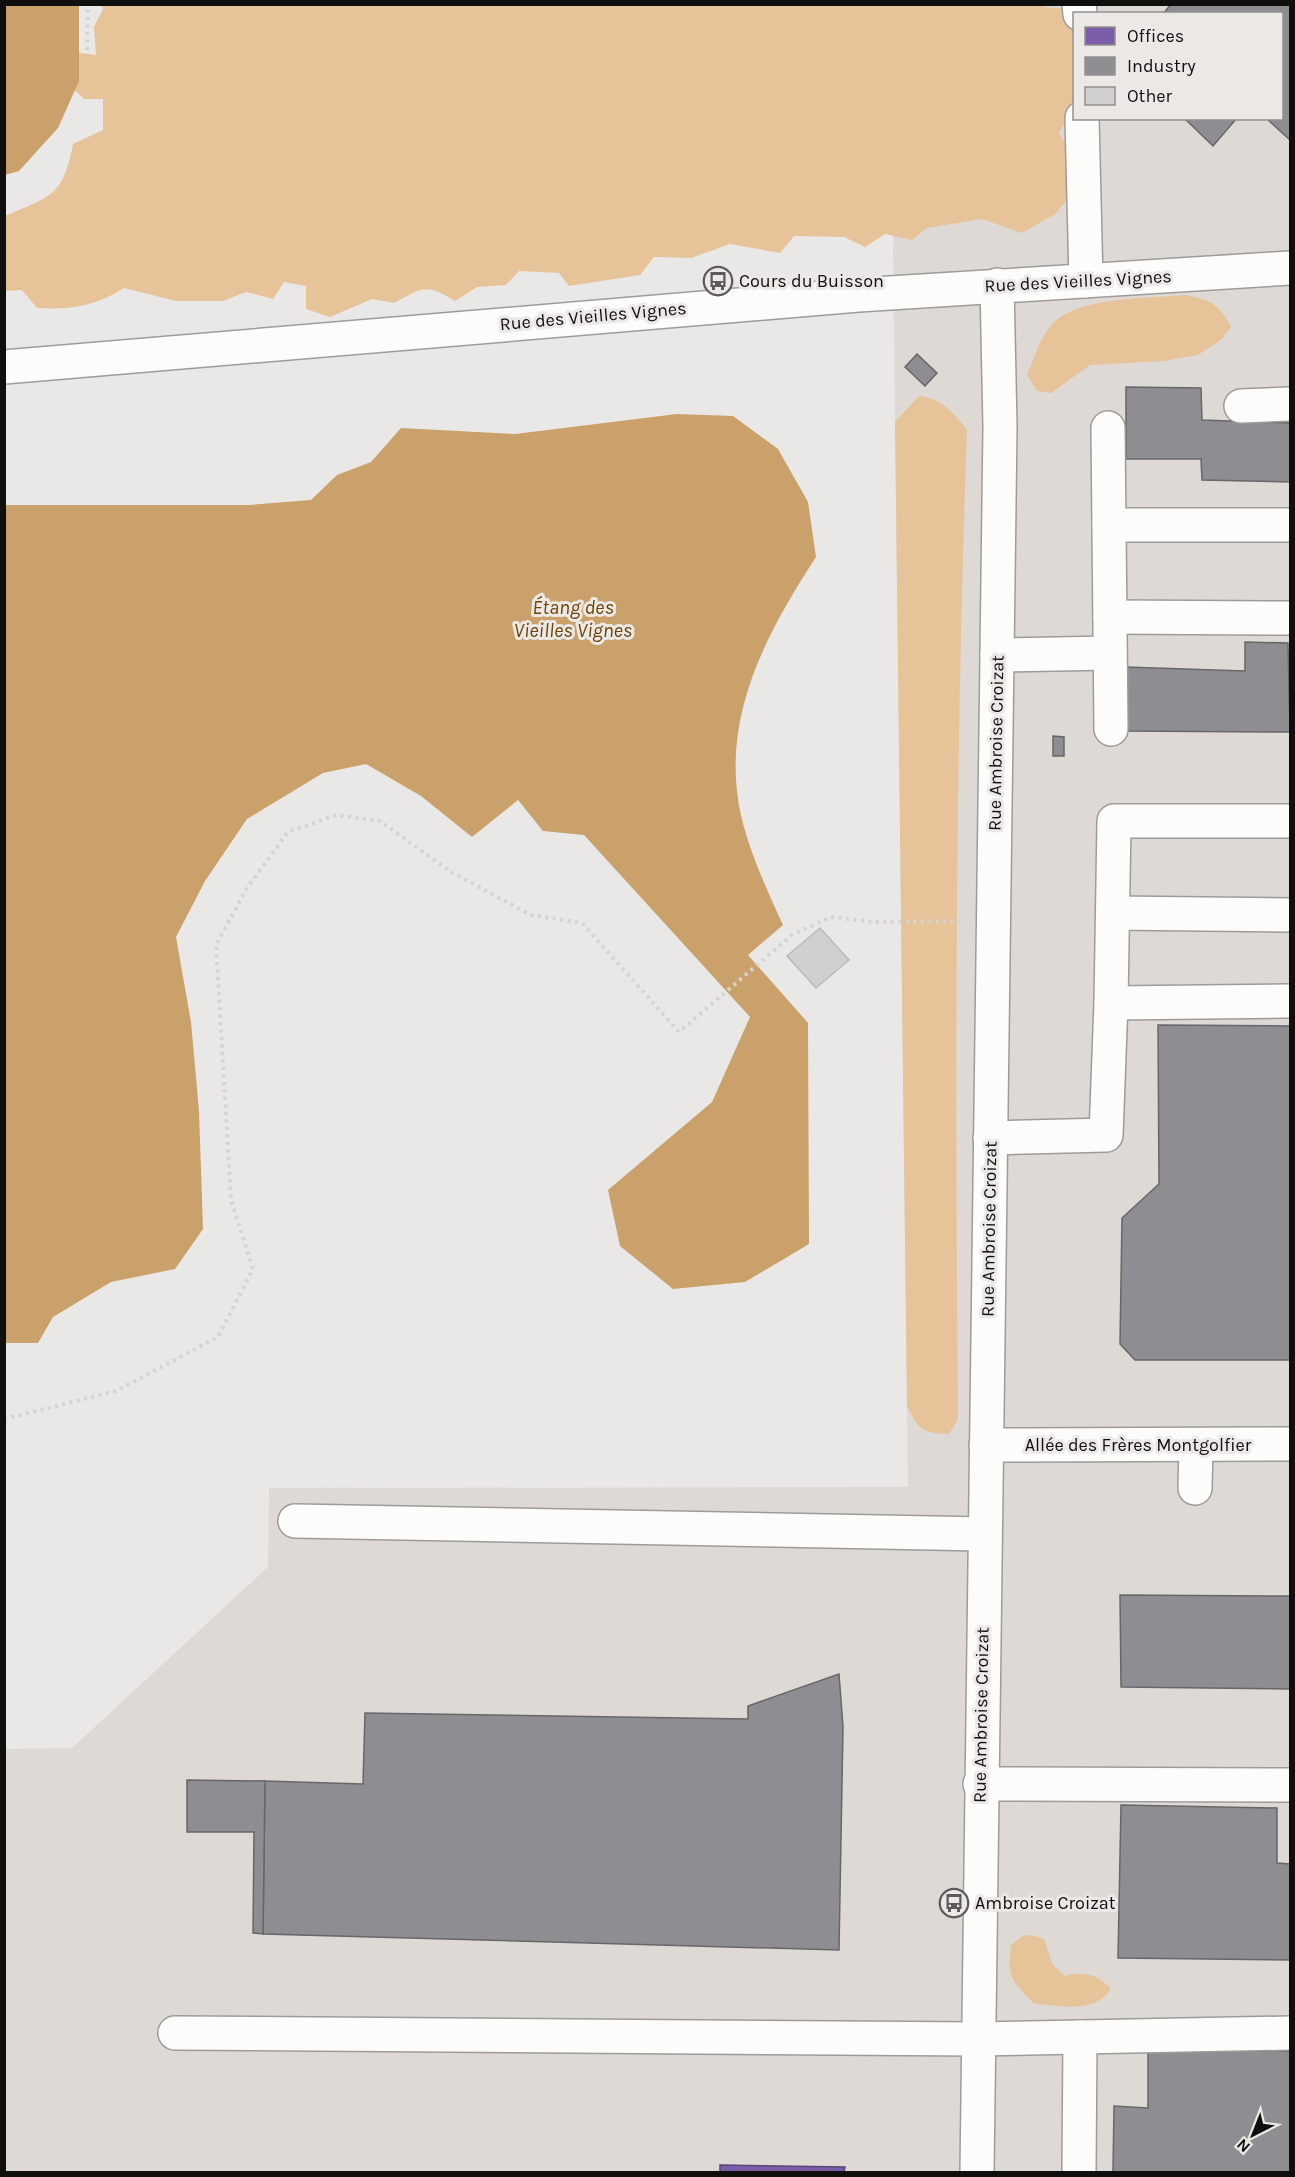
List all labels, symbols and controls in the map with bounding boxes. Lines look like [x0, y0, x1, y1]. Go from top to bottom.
legend [1073, 12, 1283, 120]
text: Offices [1127, 25, 1184, 47]
text: Industry [1127, 55, 1196, 77]
text: Other [1127, 85, 1172, 107]
bus stop icon: Cours du Buisson [702, 265, 734, 297]
street label: Rue des Vieilles Vignes [984, 265, 1172, 297]
place label: Cours du Buisson [739, 270, 884, 292]
street label: Rue des Vieilles Vignes [499, 297, 687, 335]
water label: Étang des Vieilles Vignes [514, 595, 632, 642]
street label: Rue Ambroise Croizat [983, 655, 1009, 831]
street label: Rue Ambroise Croizat [976, 1141, 1002, 1317]
street label: Allée des Frères Montgolfier [1025, 1434, 1252, 1456]
street label: Rue Ambroise Croizat [968, 1627, 994, 1803]
bus stop icon: Ambroise Croizat [938, 1887, 970, 1919]
place label: Ambroise Croizat [975, 1892, 1116, 1914]
north arrow [1223, 2105, 1283, 2165]
text: N [1233, 2135, 1254, 2157]

